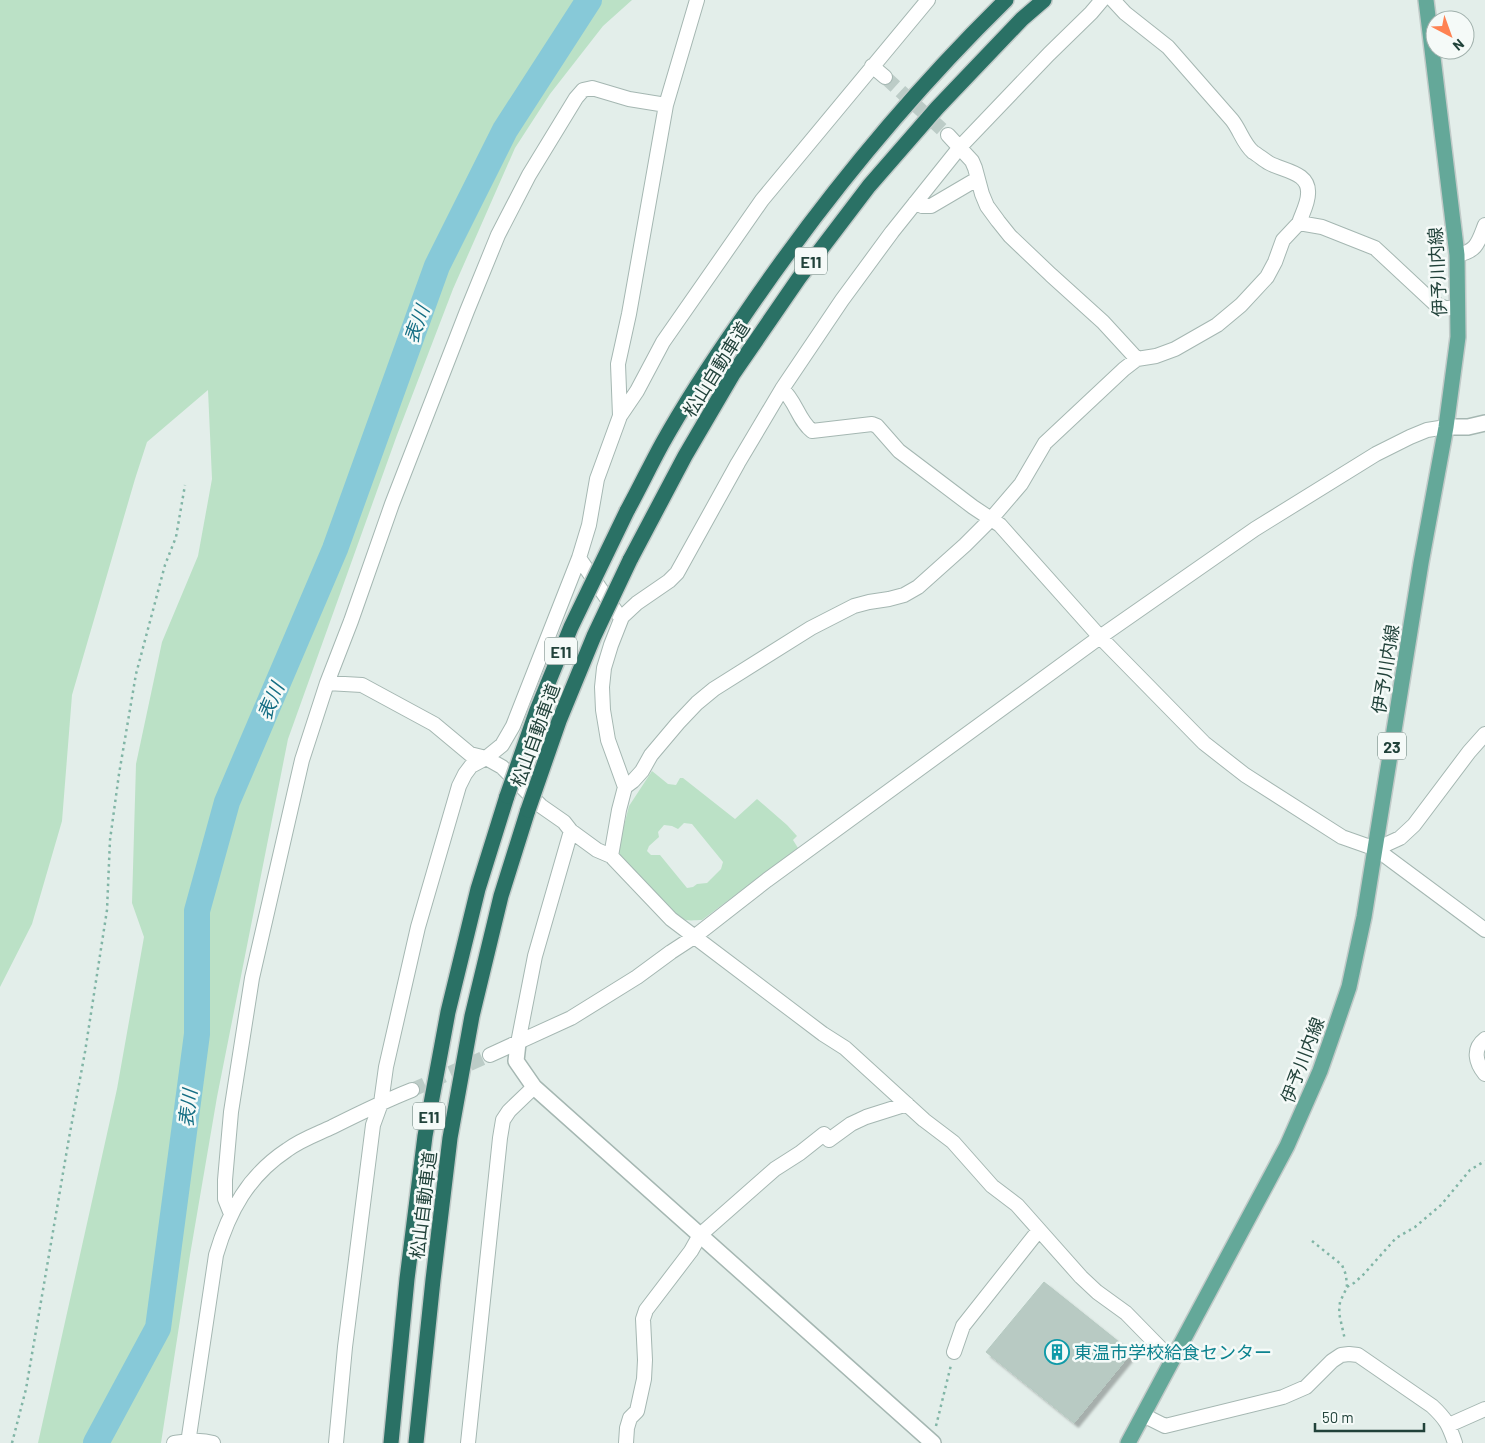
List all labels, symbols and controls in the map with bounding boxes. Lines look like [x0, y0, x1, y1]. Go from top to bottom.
north arrow [1425, 10, 1475, 60]
text: N [1450, 36, 1468, 55]
street label: 伊予川内線 [1424, 226, 1450, 318]
road number: E11 [795, 248, 827, 274]
water label: 表川 [399, 300, 434, 346]
street label: 松山自動車道 [678, 317, 754, 421]
street label: 伊予川内線 [1367, 623, 1403, 715]
road number: E11 [545, 637, 577, 664]
water label: 表川 [252, 677, 289, 723]
street label: 松山自動車道 [506, 680, 564, 790]
road number: 23 [1378, 732, 1406, 759]
street label: 伊予川内線 [1276, 1014, 1328, 1106]
water label: 表川 [173, 1086, 201, 1128]
road number: E11 [413, 1102, 445, 1130]
street label: 松山自動車道 [406, 1150, 440, 1260]
building icon: 東温市学校給食センター [1044, 1339, 1070, 1365]
place label: 東温市学校給食センター [1074, 1341, 1272, 1363]
scale bar [1315, 1400, 1424, 1432]
text: 50 m [1322, 1408, 1354, 1426]

